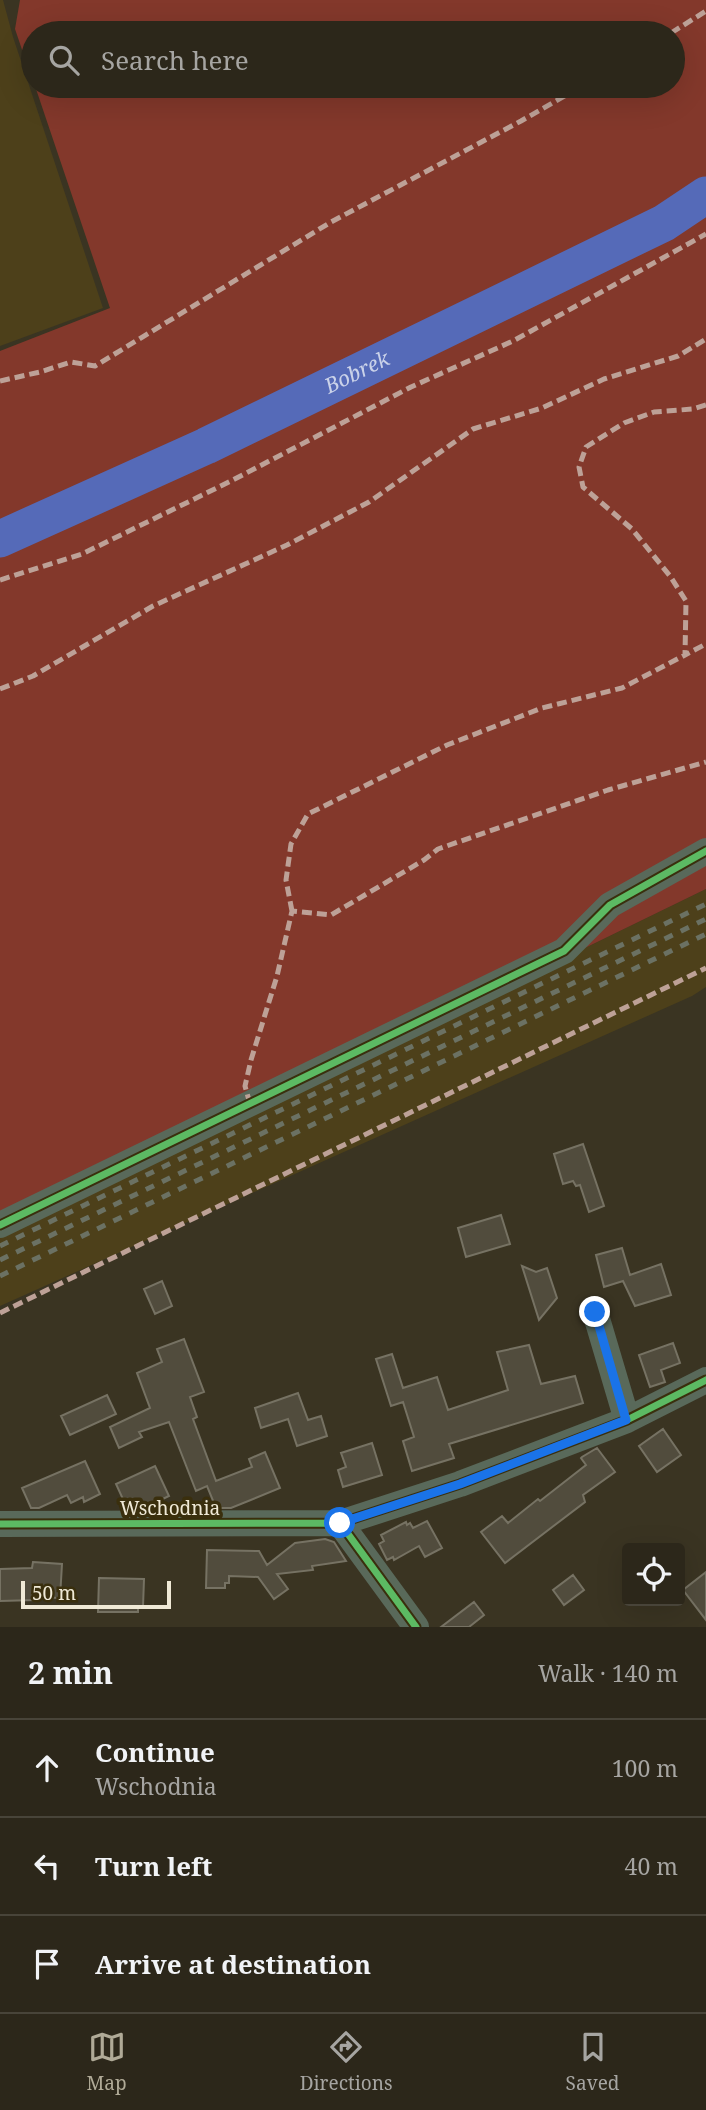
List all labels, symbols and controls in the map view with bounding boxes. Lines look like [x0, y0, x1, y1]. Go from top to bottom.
search box [21, 21, 685, 98]
icon: search [45, 41, 83, 79]
text: Search here [101, 42, 249, 78]
water label: Bobrek [318, 343, 395, 400]
route end [579, 1296, 610, 1327]
street label: Wschodnia [120, 1495, 220, 1521]
route start [324, 1507, 355, 1538]
map controls [622, 1543, 685, 1606]
button: locate [622, 1543, 685, 1606]
scale bar [21, 1578, 172, 1610]
text: 50 m [32, 1580, 76, 1606]
text: 2 min [28, 1652, 113, 1693]
text: Walk · 140 m [538, 1657, 678, 1689]
text: Continue [95, 1734, 215, 1770]
icon: ahead [28, 1749, 66, 1787]
text: 100 m [612, 1752, 678, 1784]
text: Wschodnia [95, 1770, 217, 1802]
icon: left [28, 1847, 66, 1885]
text: Turn left [95, 1848, 212, 1884]
text: 40 m [625, 1850, 678, 1882]
icon: arrive [28, 1945, 66, 1983]
text: Arrive at destination [95, 1946, 371, 1982]
tab: Map [87, 2028, 127, 2096]
tab: Directions [300, 2028, 393, 2096]
tab: Saved [566, 2028, 619, 2096]

